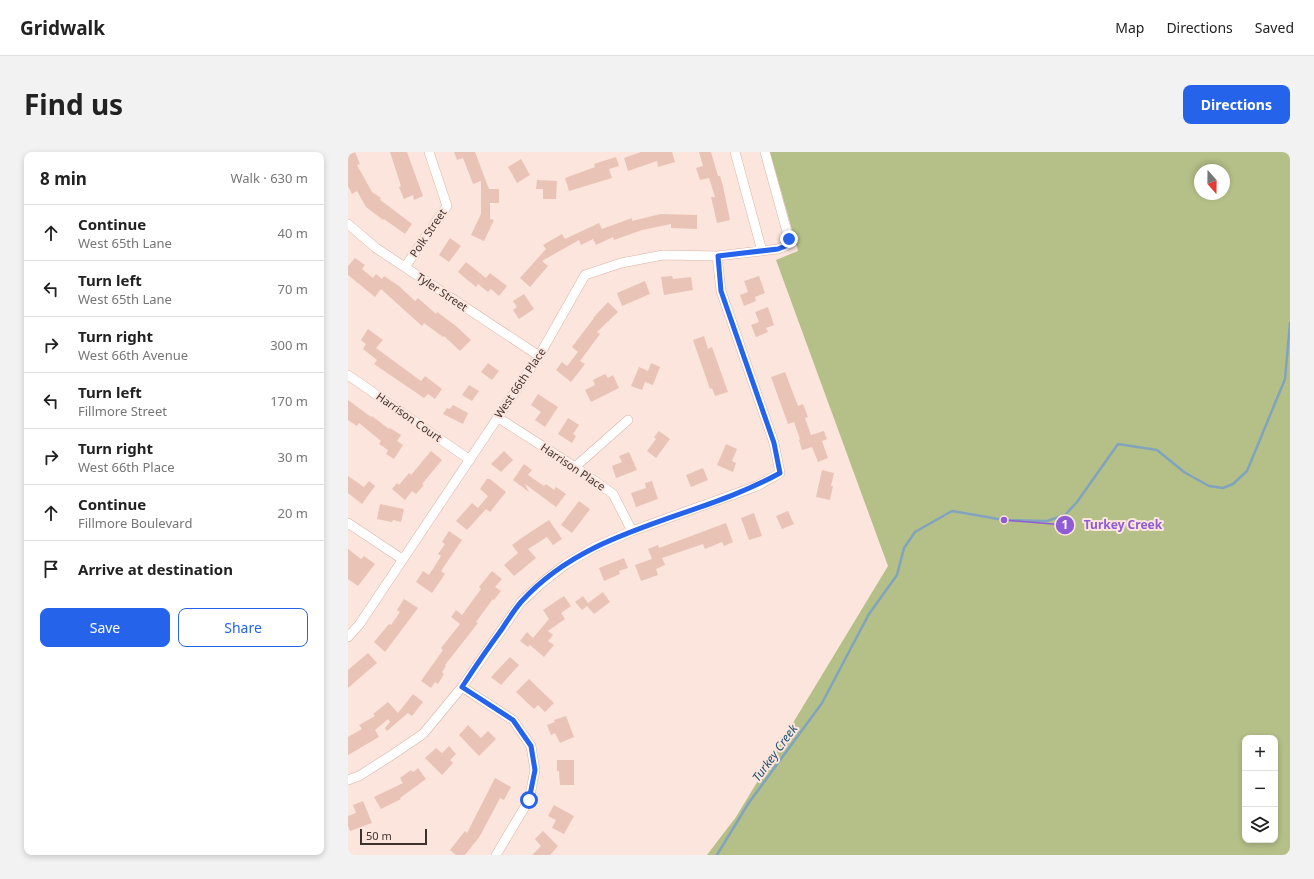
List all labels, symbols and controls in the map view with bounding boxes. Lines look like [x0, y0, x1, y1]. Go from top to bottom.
text: Gridwalk [20, 15, 105, 41]
text: Map [1115, 18, 1144, 37]
text: Directions [1166, 18, 1233, 37]
text: Saved [1255, 18, 1294, 37]
text: Find us [24, 85, 123, 123]
button: Directions [1183, 85, 1290, 124]
north arrow [1194, 164, 1230, 200]
text: 8 min [40, 167, 87, 190]
text: Walk · 630 m [230, 169, 308, 187]
street label: Polk Street [406, 205, 449, 260]
text: Continue [78, 214, 146, 234]
icon: ahead [40, 222, 62, 244]
text: 40 m [278, 224, 308, 242]
route end [780, 230, 798, 248]
text: West 65th Lane [78, 234, 172, 252]
street label: Tyler Street [414, 269, 471, 314]
text: Turn left [78, 270, 142, 290]
icon: left [40, 278, 62, 300]
text: 70 m [278, 280, 308, 298]
text: West 65th Lane [78, 290, 172, 308]
text: Turn right [78, 326, 153, 346]
icon: right [40, 334, 62, 356]
text: 300 m [270, 336, 308, 354]
street label: West 66th Place [491, 345, 549, 421]
text: West 66th Avenue [78, 346, 188, 364]
text: Turn left [78, 382, 142, 402]
street label: Harrison Court [374, 388, 445, 445]
icon: left [40, 390, 62, 412]
text: 170 m [270, 392, 308, 410]
text: Fillmore Street [78, 402, 167, 420]
text: Turn right [78, 438, 153, 458]
street label: Harrison Place [538, 439, 609, 494]
icon: right [40, 446, 62, 468]
text: 30 m [278, 448, 308, 466]
text: West 66th Place [78, 458, 175, 476]
text: Continue [78, 494, 146, 514]
icon: ahead [40, 502, 62, 524]
text: 20 m [278, 504, 308, 522]
callout: Turkey Creek [1055, 513, 1170, 537]
text: Fillmore Boulevard [78, 514, 192, 532]
text: 1 [1062, 516, 1068, 533]
text: Turkey Creek [1084, 516, 1163, 533]
icon: arrive [40, 558, 62, 580]
text: Arrive at destination [78, 559, 233, 579]
button: Save [40, 608, 170, 647]
button: Share [178, 608, 308, 647]
water label: Turkey Creek [748, 720, 802, 785]
map controls [1242, 735, 1278, 843]
button: + [1242, 735, 1278, 771]
button: − [1242, 771, 1278, 807]
route start [520, 791, 538, 809]
button: layers [1242, 807, 1278, 843]
scale bar [360, 827, 427, 846]
text: 50 m [366, 828, 392, 843]

